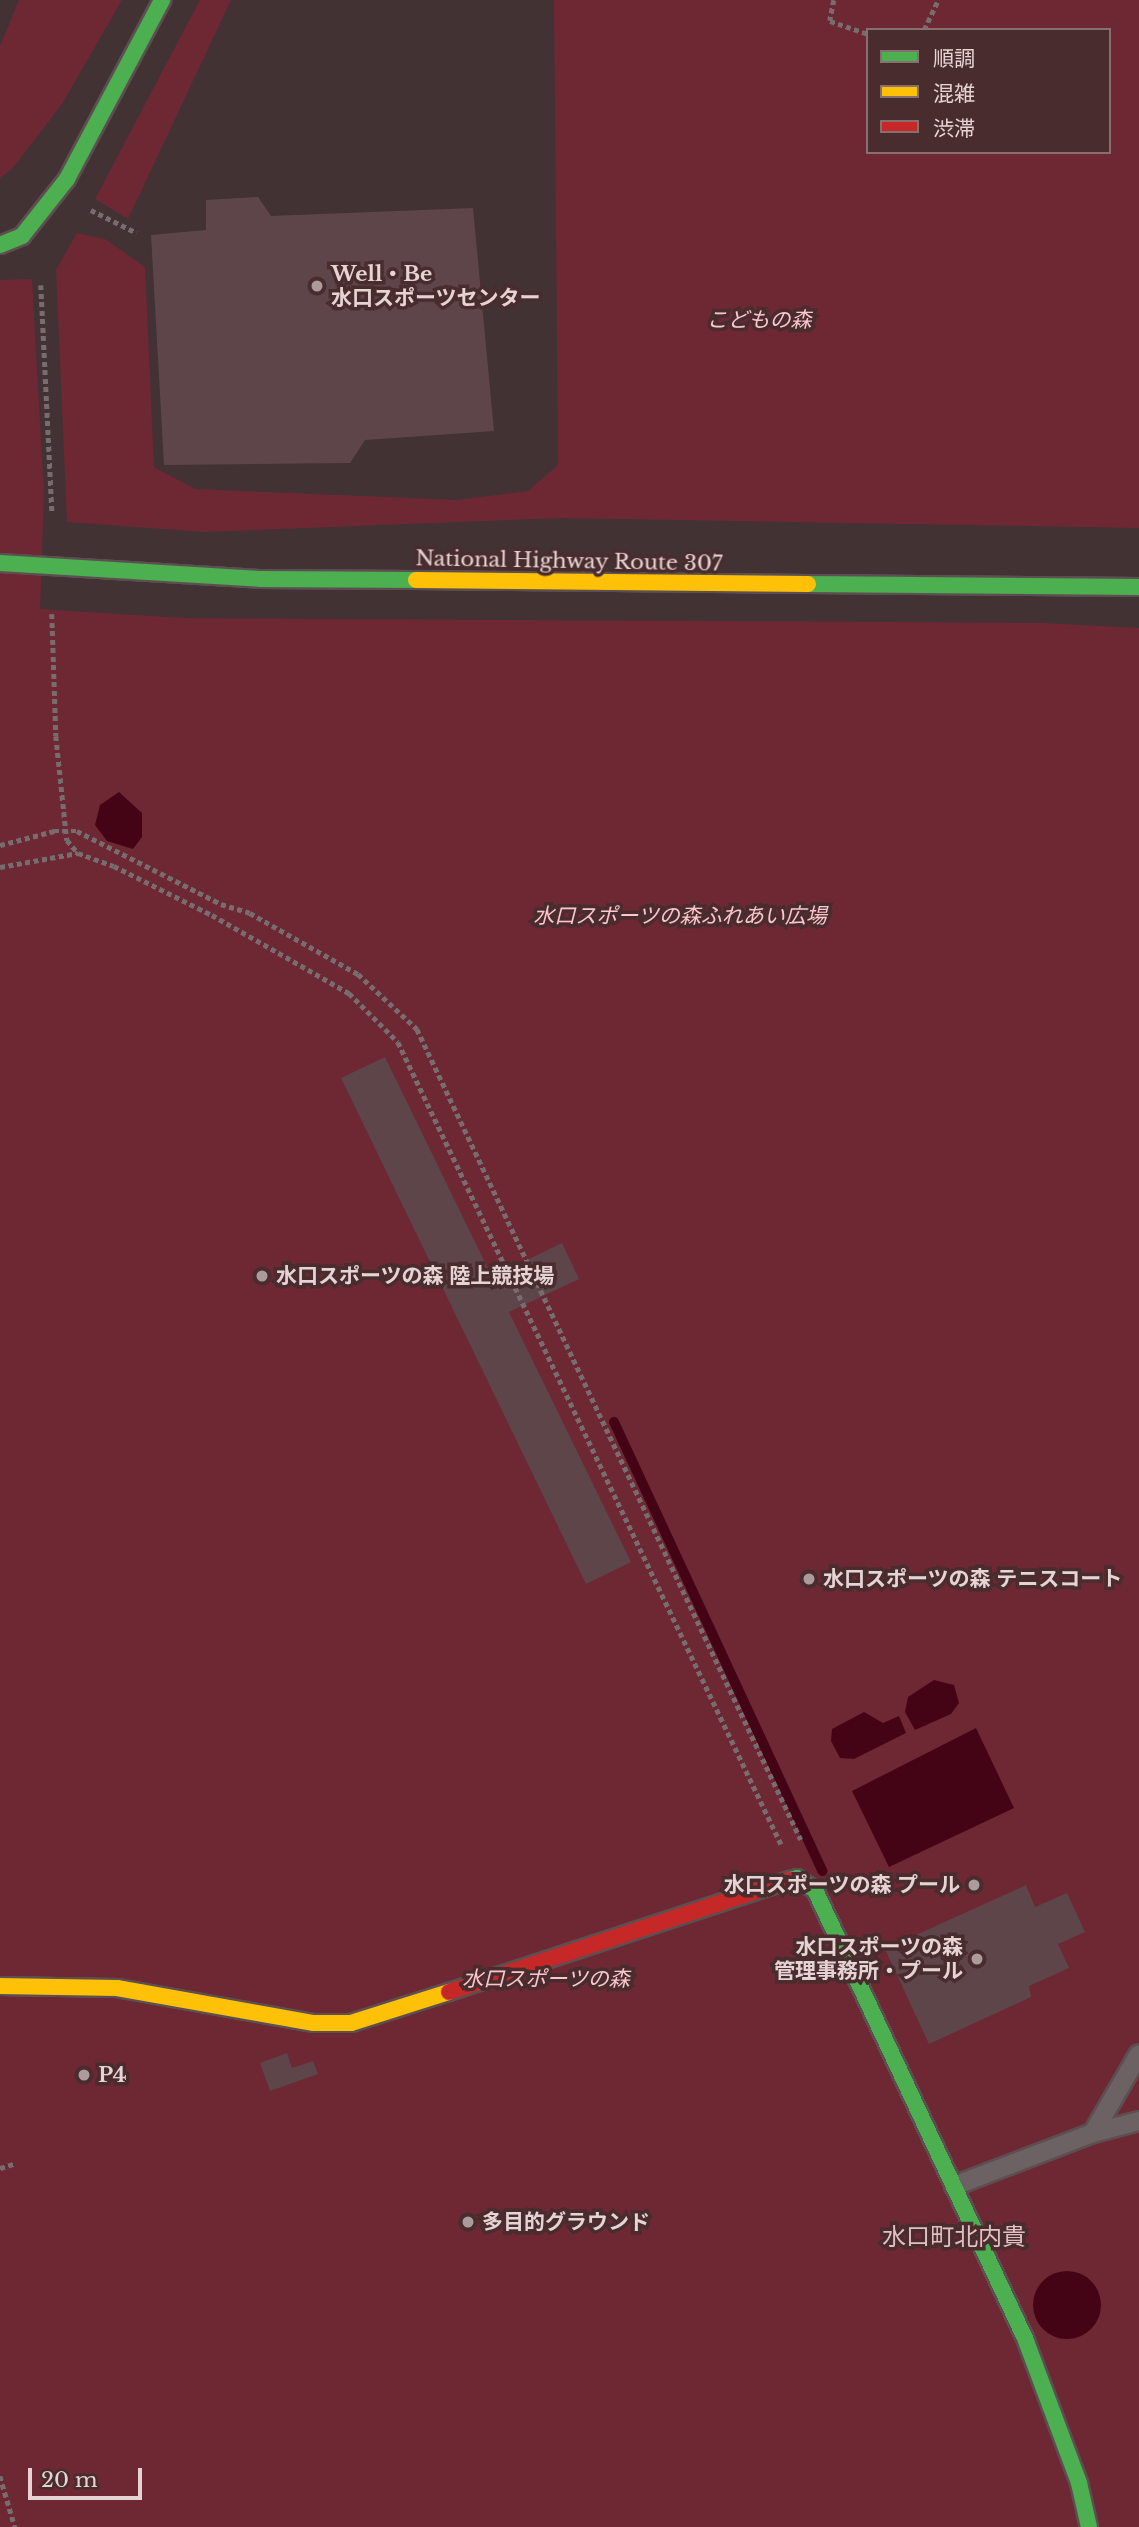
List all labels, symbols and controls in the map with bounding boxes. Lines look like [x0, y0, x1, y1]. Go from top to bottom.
legend [866, 28, 1111, 154]
text: 順調 [933, 46, 975, 72]
text: 混雑 [933, 81, 975, 107]
text: 渋滞 [933, 116, 975, 142]
place label: Well・Be 水口スポーツセンター [331, 261, 541, 311]
marker: Well・Be 水口スポーツセンター [309, 278, 325, 294]
park label: こどもの森 [707, 307, 811, 333]
street label: National Highway Route 307 [415, 546, 723, 576]
park label: 水口スポーツの森ふれあい広場 [533, 903, 827, 929]
place label: 水口スポーツの森 陸上競技場 [276, 1263, 555, 1289]
marker: 水口スポーツの森 陸上競技場 [254, 1268, 270, 1284]
place label: 水口スポーツの森 テニスコート [823, 1566, 1123, 1592]
marker: 水口スポーツの森 テニスコート [801, 1571, 817, 1587]
place label: 水口スポーツの森 プール [723, 1872, 960, 1898]
marker: 水口スポーツの森 プール [966, 1877, 982, 1893]
place label: 水口スポーツの森 管理事務所・プール [774, 1934, 963, 1984]
marker: 水口スポーツの森 管理事務所・プール [969, 1951, 985, 1967]
park label: 水口スポーツの森 [462, 1966, 630, 1992]
place label: P4 [98, 2062, 127, 2088]
marker: P4 [76, 2067, 92, 2083]
place label: 多目的グラウンド [482, 2209, 650, 2235]
marker: 多目的グラウンド [460, 2214, 476, 2230]
district label: 水口町北内貴 [882, 2223, 1026, 2251]
scale bar [32, 2454, 145, 2498]
text: 20 m [41, 2467, 98, 2493]

